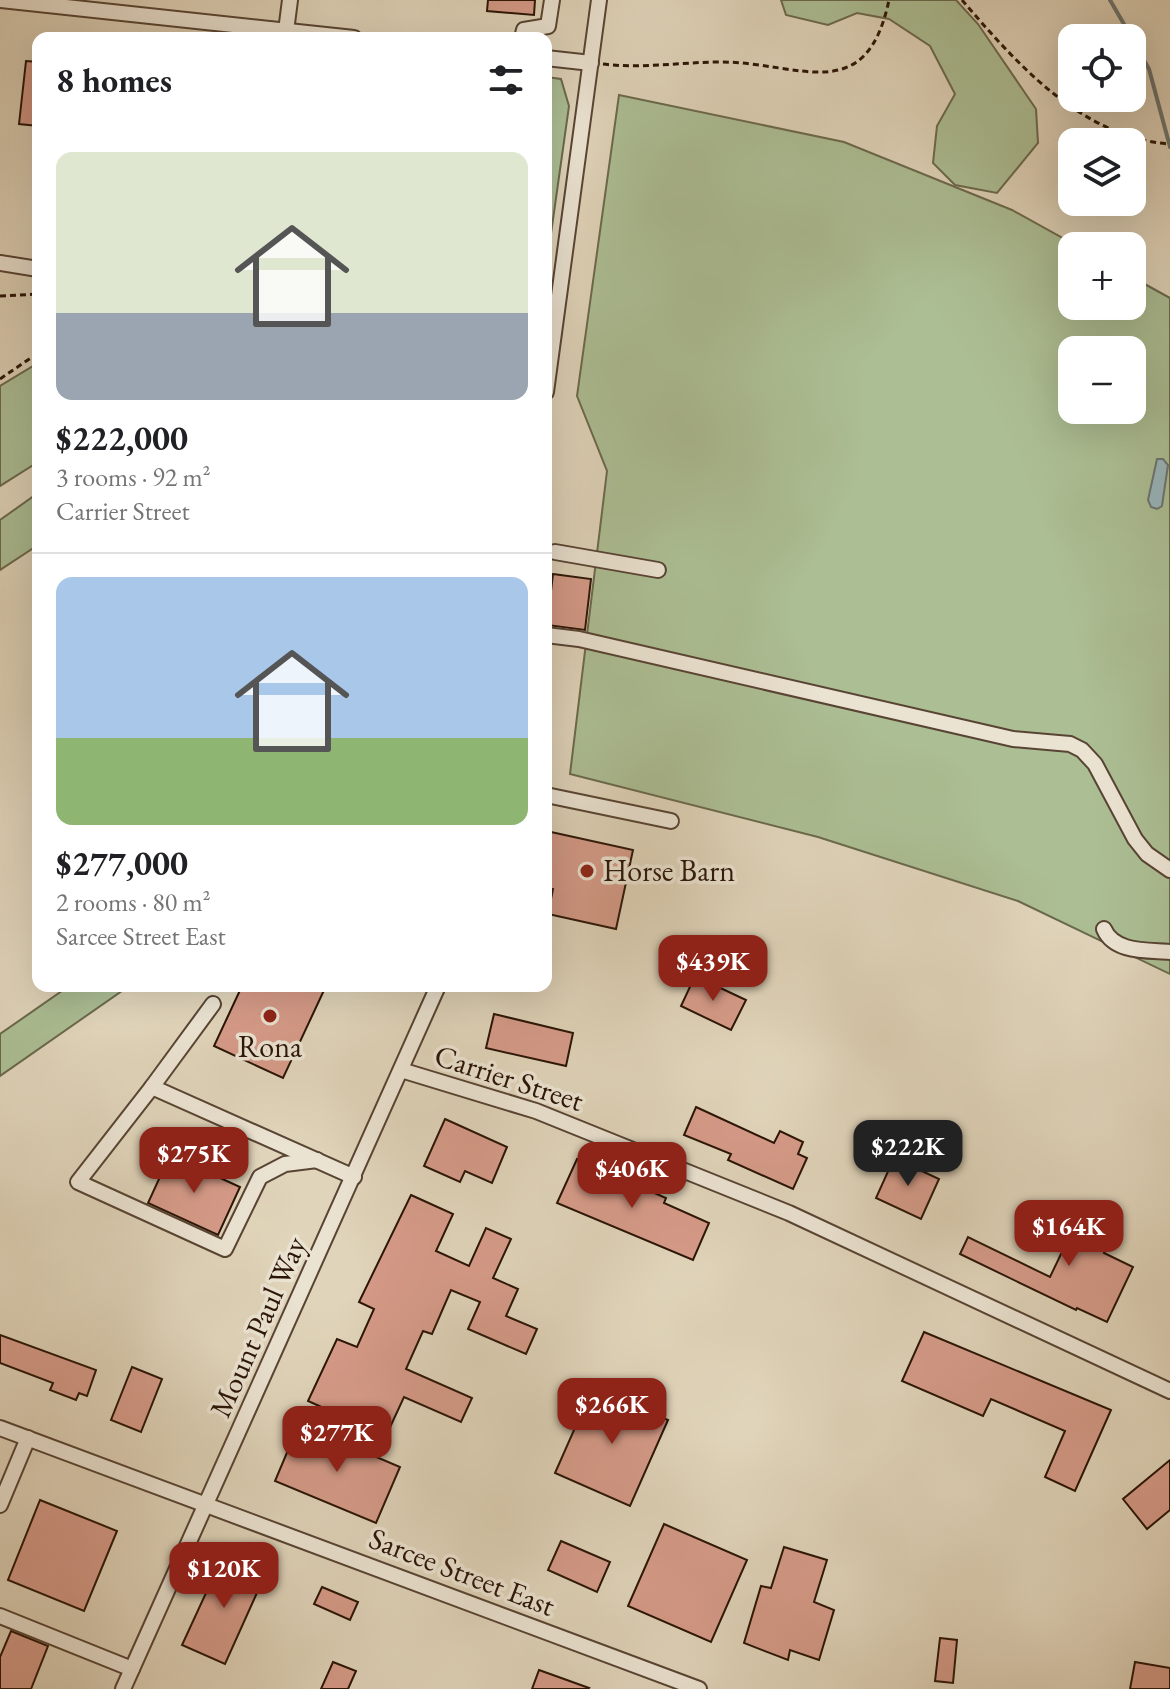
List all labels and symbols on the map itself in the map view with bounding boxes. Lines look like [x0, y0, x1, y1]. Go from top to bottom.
place label: Horse Barn [603, 851, 735, 890]
marker: Horse Barn [578, 862, 596, 880]
pin: $439K [657, 935, 769, 1003]
marker: Rona [261, 1007, 279, 1025]
place label: Rona [238, 1027, 302, 1066]
street label: Carrier Street [430, 1035, 589, 1120]
pin: $222K [852, 1120, 964, 1188]
pin: $275K [138, 1127, 250, 1195]
pin: $406K [576, 1142, 688, 1210]
pin: $164K [1013, 1200, 1125, 1268]
street label: Mount Paul Way [200, 1230, 315, 1423]
pin: $266K [556, 1378, 668, 1446]
pin: $277K [281, 1406, 393, 1474]
street label: Sarcee Street East [364, 1518, 561, 1625]
pin: $120K [168, 1542, 280, 1610]

